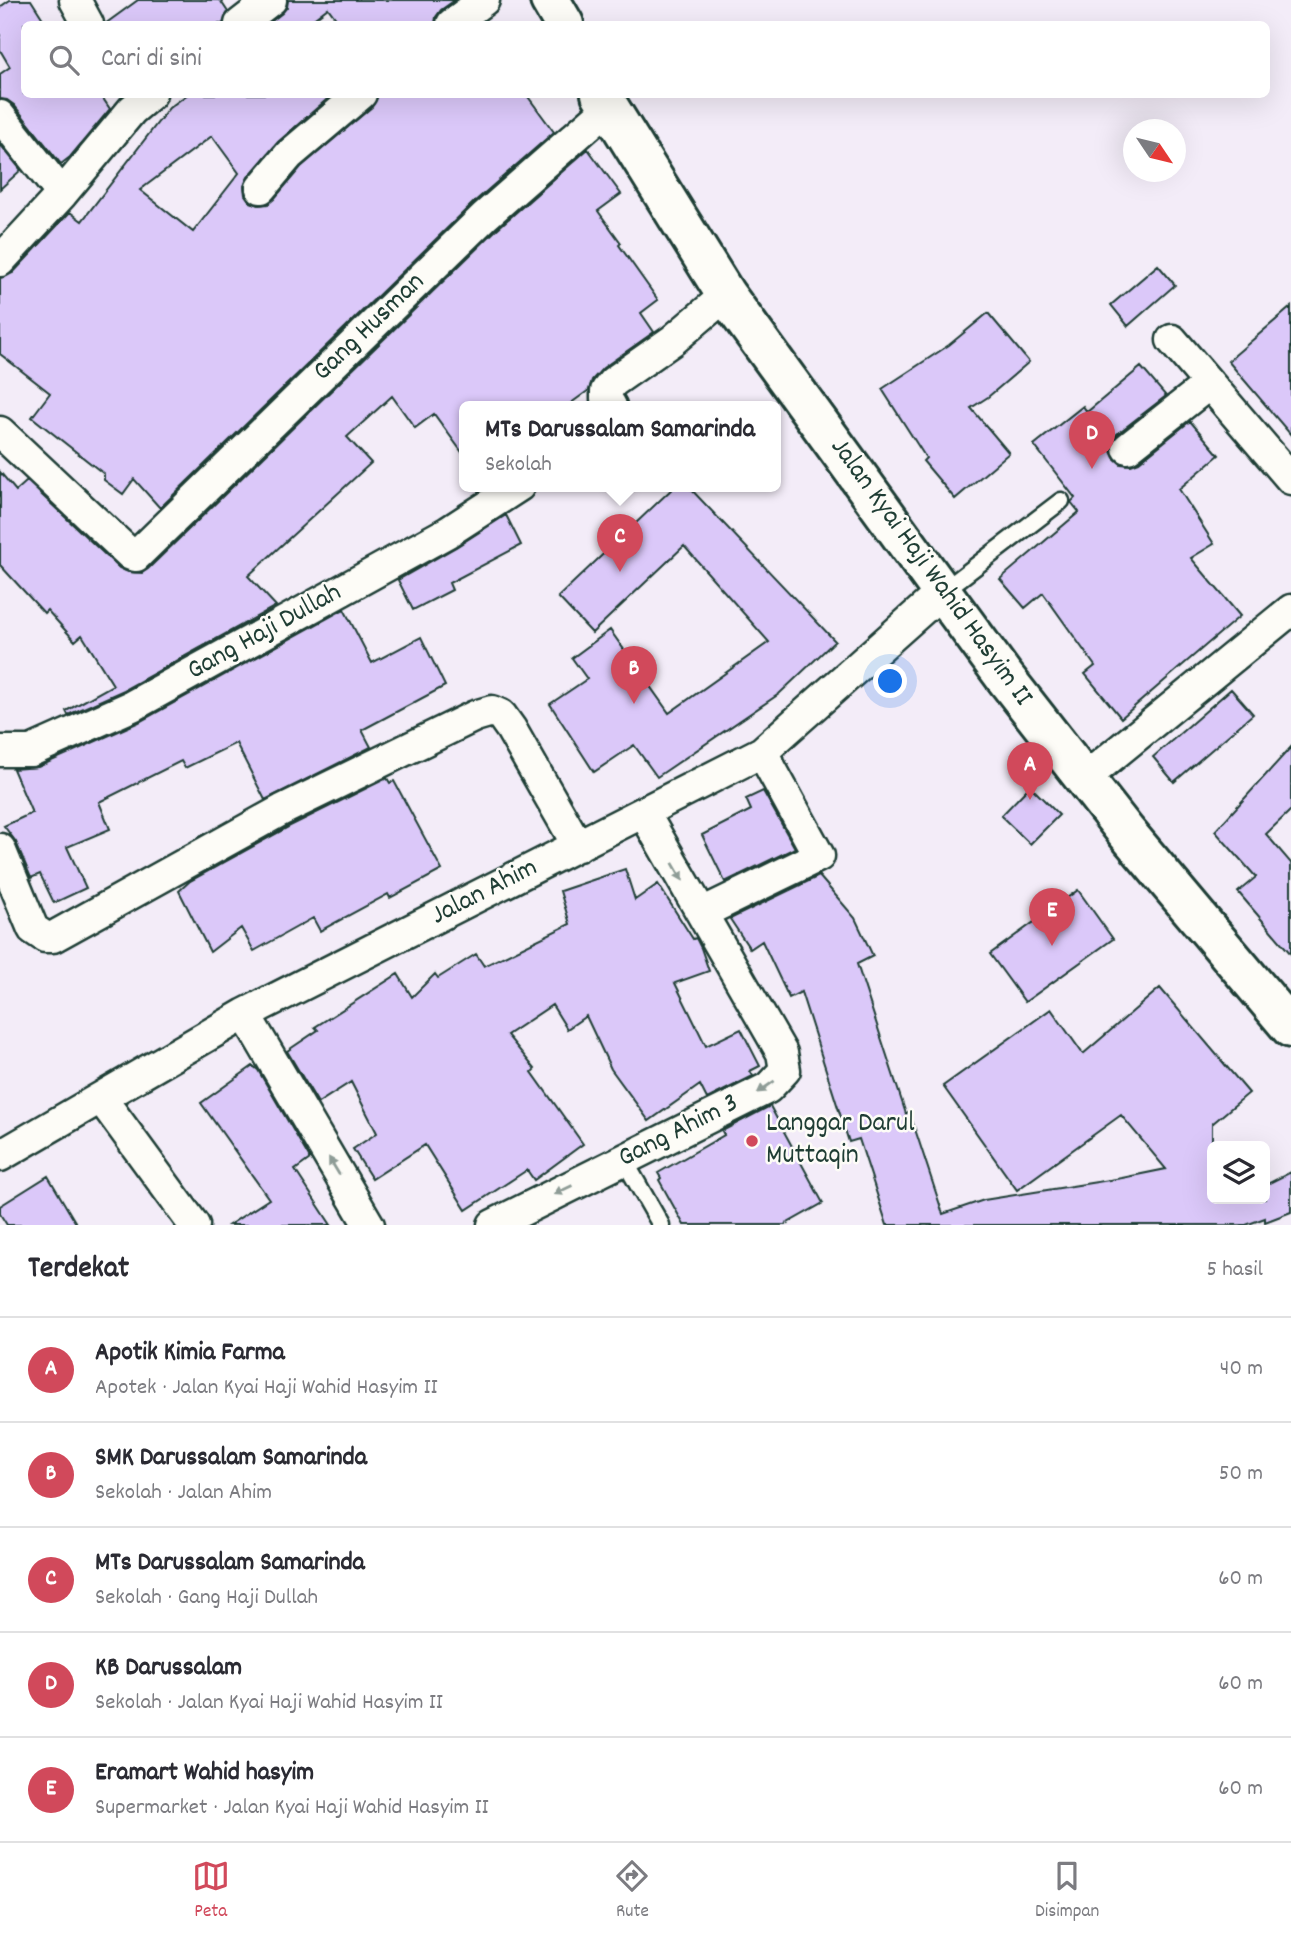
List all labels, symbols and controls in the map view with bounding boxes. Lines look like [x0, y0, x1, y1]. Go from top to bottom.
search box [21, 21, 1270, 98]
icon: search [45, 41, 83, 79]
text: Cari di sini [101, 41, 202, 78]
north arrow [1123, 119, 1186, 182]
street label: Gang Husman [305, 264, 435, 392]
popup [459, 401, 781, 492]
pin: D [1069, 411, 1115, 469]
text: MTs Darussalam Samarinda [485, 412, 755, 449]
street label: Jalan Kyai Haji Wahid Hasyim II [819, 431, 1041, 716]
text: Sekolah [485, 449, 552, 482]
pin: C [597, 514, 643, 572]
street label: Gang Haji Dullah [181, 574, 349, 692]
pin: B [611, 646, 657, 704]
your location [873, 664, 907, 698]
pin: A [1007, 742, 1053, 800]
street label: Jalan Ahim [425, 849, 545, 937]
one-way arrow [672, 862, 684, 882]
pin: E [1029, 888, 1075, 946]
one-way arrow [757, 1080, 775, 1094]
street label: Gang Ahim 3 [612, 1085, 746, 1179]
place label: Langgar Darul Muttaqin [766, 1105, 915, 1177]
marker: Langgar Darul Muttaqin [744, 1133, 760, 1149]
map controls [1207, 1141, 1270, 1204]
button: layers [1207, 1141, 1270, 1204]
one-way arrow [328, 1157, 340, 1176]
one-way arrow [553, 1184, 573, 1196]
text: Terdekat [28, 1249, 129, 1292]
text: 5 hasil [1206, 1254, 1263, 1287]
text: Apotik Kimia Farma [95, 1335, 285, 1372]
text: A [45, 1353, 57, 1386]
text: 40 m [1220, 1353, 1263, 1386]
text: Apotek · Jalan Kyai Haji Wahid Hasyim II [95, 1372, 438, 1405]
text: SMK Darussalam Samarinda [95, 1440, 367, 1477]
text: B [46, 1458, 56, 1491]
text: 50 m [1219, 1458, 1263, 1491]
text: Sekolah · Jalan Ahim [95, 1477, 272, 1510]
text: MTs Darussalam Samarinda [95, 1545, 365, 1582]
text: C [45, 1563, 57, 1596]
text: 60 m [1218, 1563, 1263, 1596]
text: Sekolah · Gang Haji Dullah [95, 1582, 318, 1615]
text: KB Darussalam [95, 1650, 242, 1687]
text: D [45, 1668, 57, 1701]
text: 60 m [1218, 1668, 1263, 1701]
text: Sekolah · Jalan Kyai Haji Wahid Hasyim II [95, 1687, 443, 1720]
text: Eramart Wahid hasyim [95, 1755, 314, 1792]
text: E [46, 1773, 56, 1806]
text: 60 m [1218, 1773, 1263, 1806]
text: Supermarket · Jalan Kyai Haji Wahid Hasyim II [95, 1792, 489, 1825]
tab: Peta [192, 1857, 230, 1926]
tab: Rute [613, 1857, 651, 1926]
tab: Disimpan [1035, 1857, 1099, 1926]

